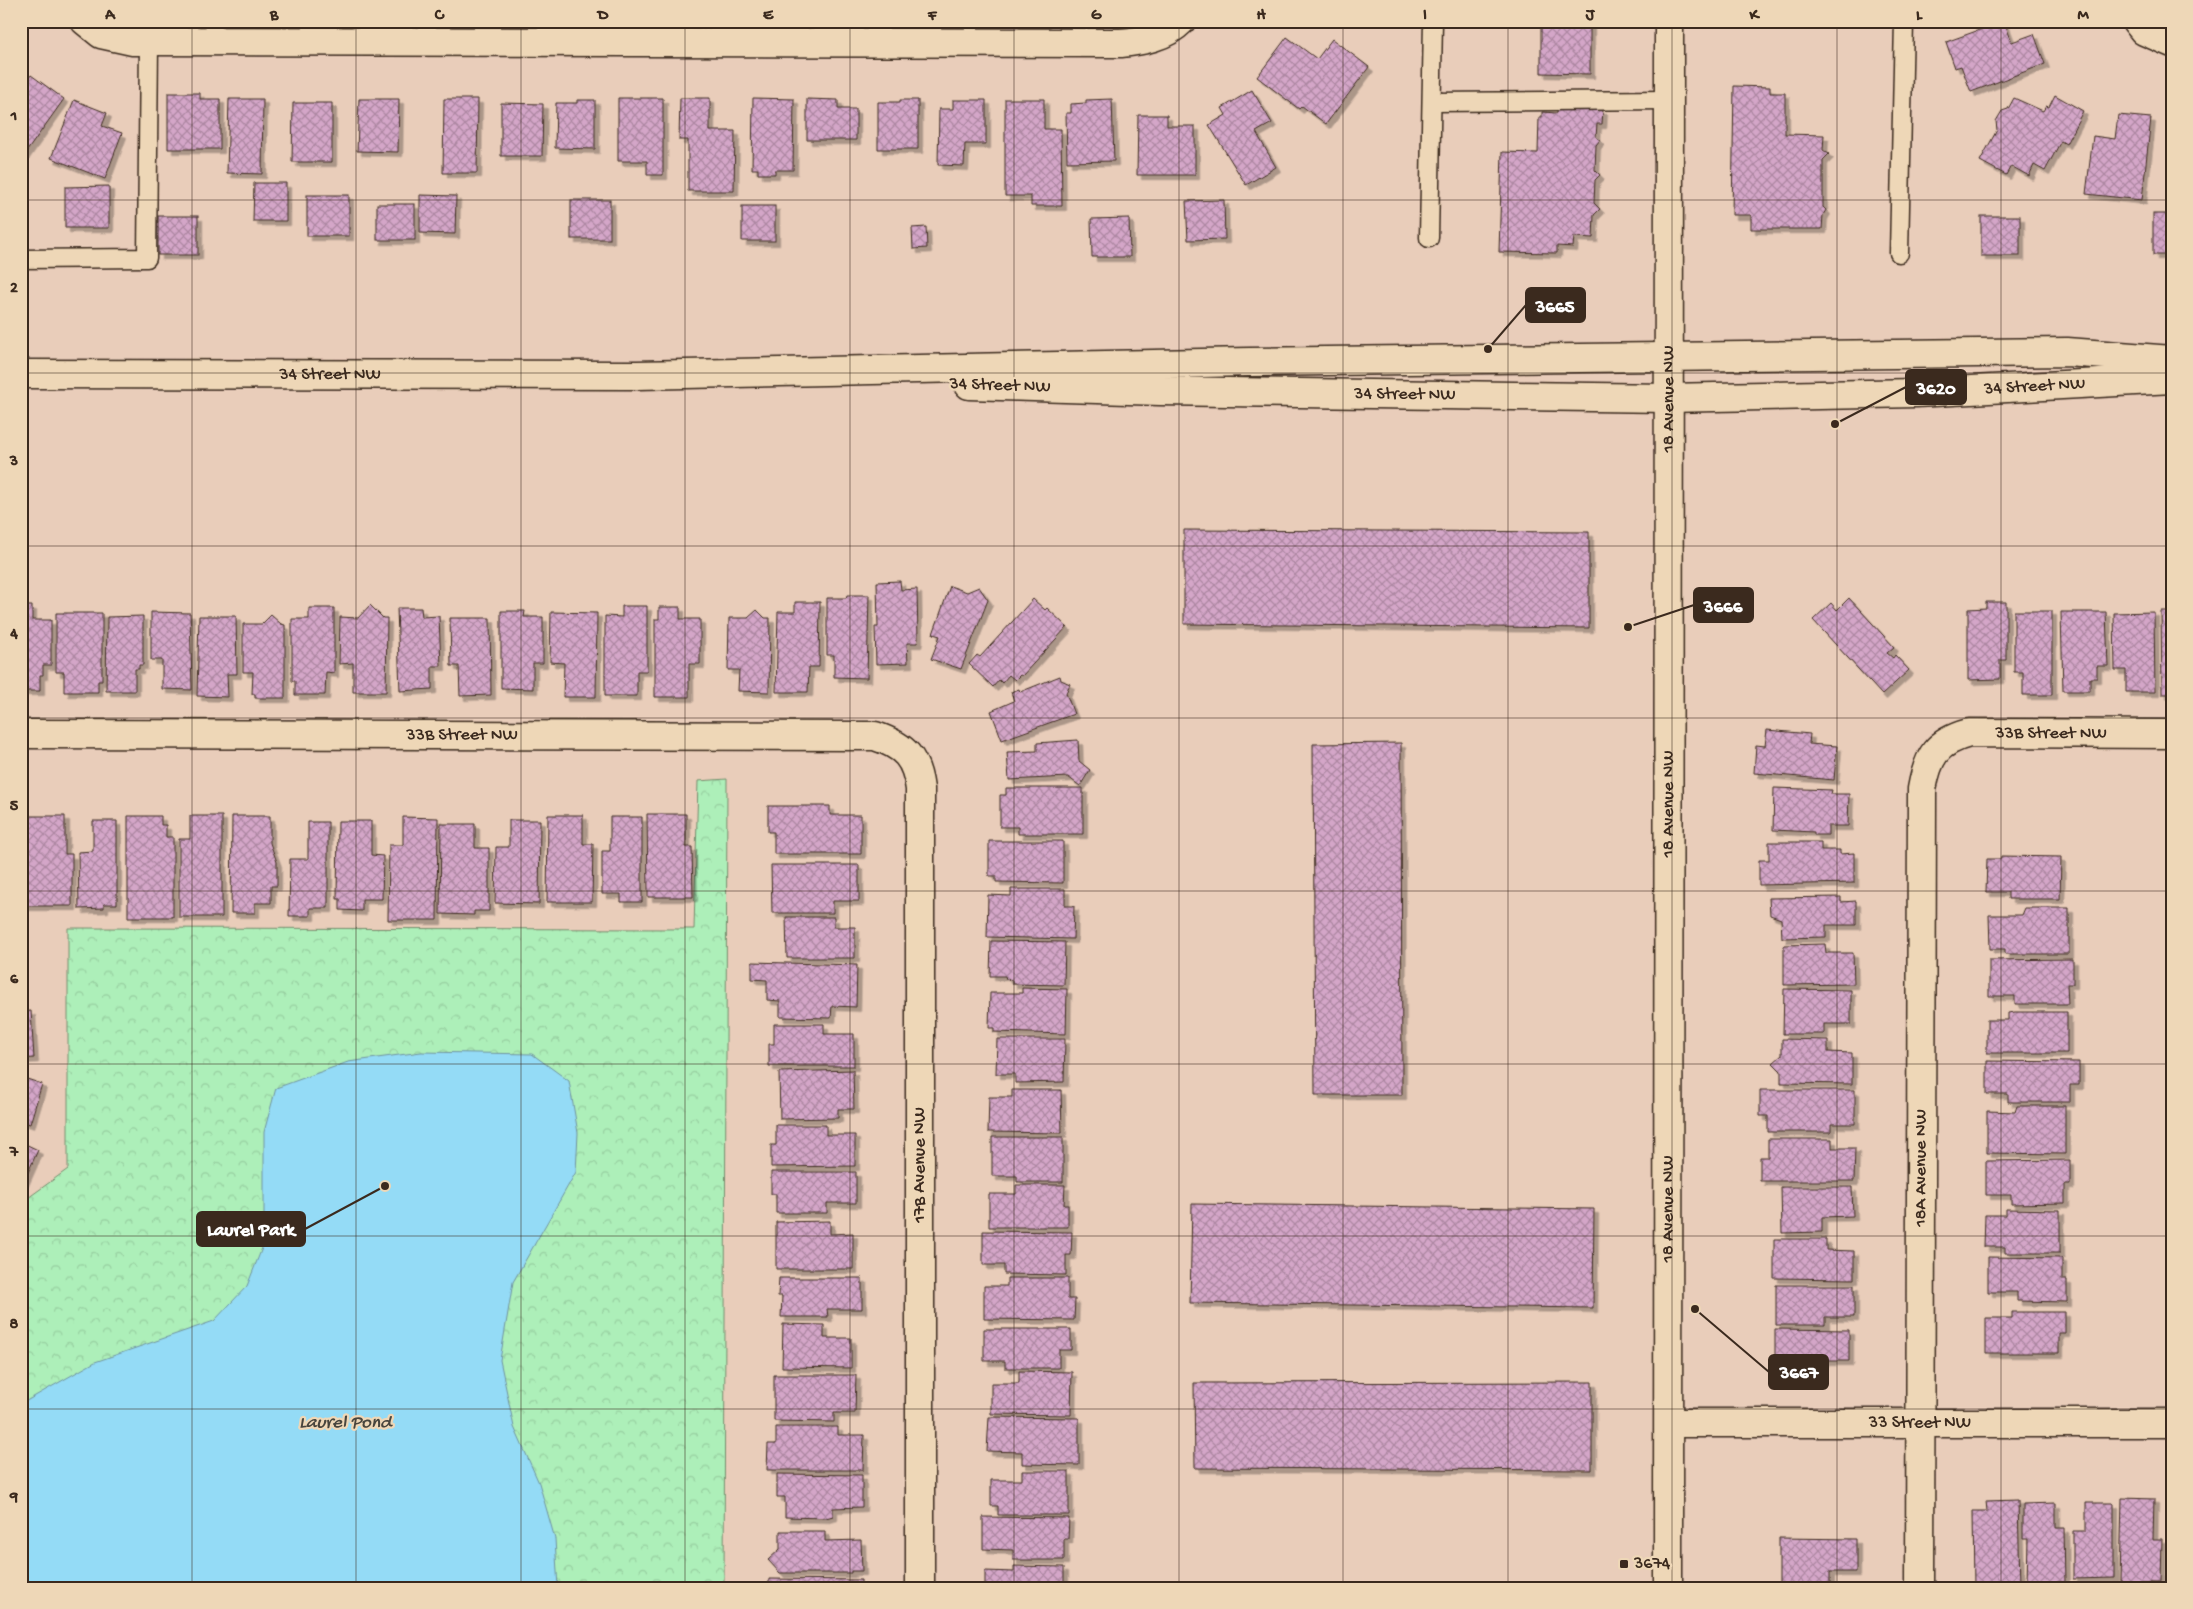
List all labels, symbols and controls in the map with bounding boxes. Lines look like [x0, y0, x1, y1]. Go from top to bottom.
text: A [104, 7, 116, 26]
text: B [269, 7, 279, 26]
text: C [434, 7, 445, 26]
text: D [596, 7, 609, 26]
text: E [763, 7, 774, 26]
text: F [927, 7, 938, 26]
text: G [1091, 7, 1102, 26]
text: H [1256, 7, 1266, 26]
text: I [1423, 7, 1427, 26]
text: J [1585, 7, 1596, 26]
text: K [1749, 7, 1761, 26]
text: L [1916, 7, 1923, 26]
text: M [2077, 7, 2089, 26]
text: 1 [10, 108, 17, 127]
text: 2 [10, 280, 18, 299]
callout: 3665 [1526, 288, 1585, 322]
text: 3665 [1534, 297, 1575, 320]
street label: 18 Avenue NW [1658, 346, 1679, 453]
street label: 34 Street NW [278, 364, 381, 385]
callout: 3620 [1906, 370, 1966, 404]
street label: 34 Street NW [1982, 373, 2086, 400]
street label: 34 Street NW [948, 374, 1051, 398]
text: 3620 [1915, 379, 1956, 402]
street label: 34 Street NW [1353, 383, 1456, 406]
text: 3 [9, 453, 18, 472]
callout: 3666 [1694, 588, 1753, 622]
text: 3666 [1703, 597, 1743, 620]
text: 4 [9, 626, 18, 645]
street label: 33B Street NW [1994, 723, 2107, 744]
street label: 33B Street NW [405, 724, 518, 746]
street label: 18 Avenue NW [1658, 751, 1679, 858]
text: 5 [10, 798, 19, 817]
text: 6 [10, 971, 19, 990]
street label: 17B Avenue NW [910, 1107, 931, 1224]
street label: 18A Avenue NW [1910, 1109, 1932, 1228]
text: 7 [9, 1144, 19, 1163]
street label: 18 Avenue NW [1658, 1156, 1679, 1263]
callout: Laurel Park [197, 1212, 305, 1246]
text: Laurel Park [207, 1220, 297, 1243]
text: 8 [10, 1316, 19, 1335]
callout: 3667 [1769, 1355, 1828, 1389]
text: 3667 [1778, 1363, 1820, 1386]
water label: Laurel Pond [299, 1412, 393, 1435]
street label: 33 Street NW [1868, 1413, 1971, 1434]
text: 9 [9, 1489, 18, 1508]
place label: 3674 [1633, 1554, 1671, 1575]
marker: 3674 [1618, 1558, 1630, 1570]

